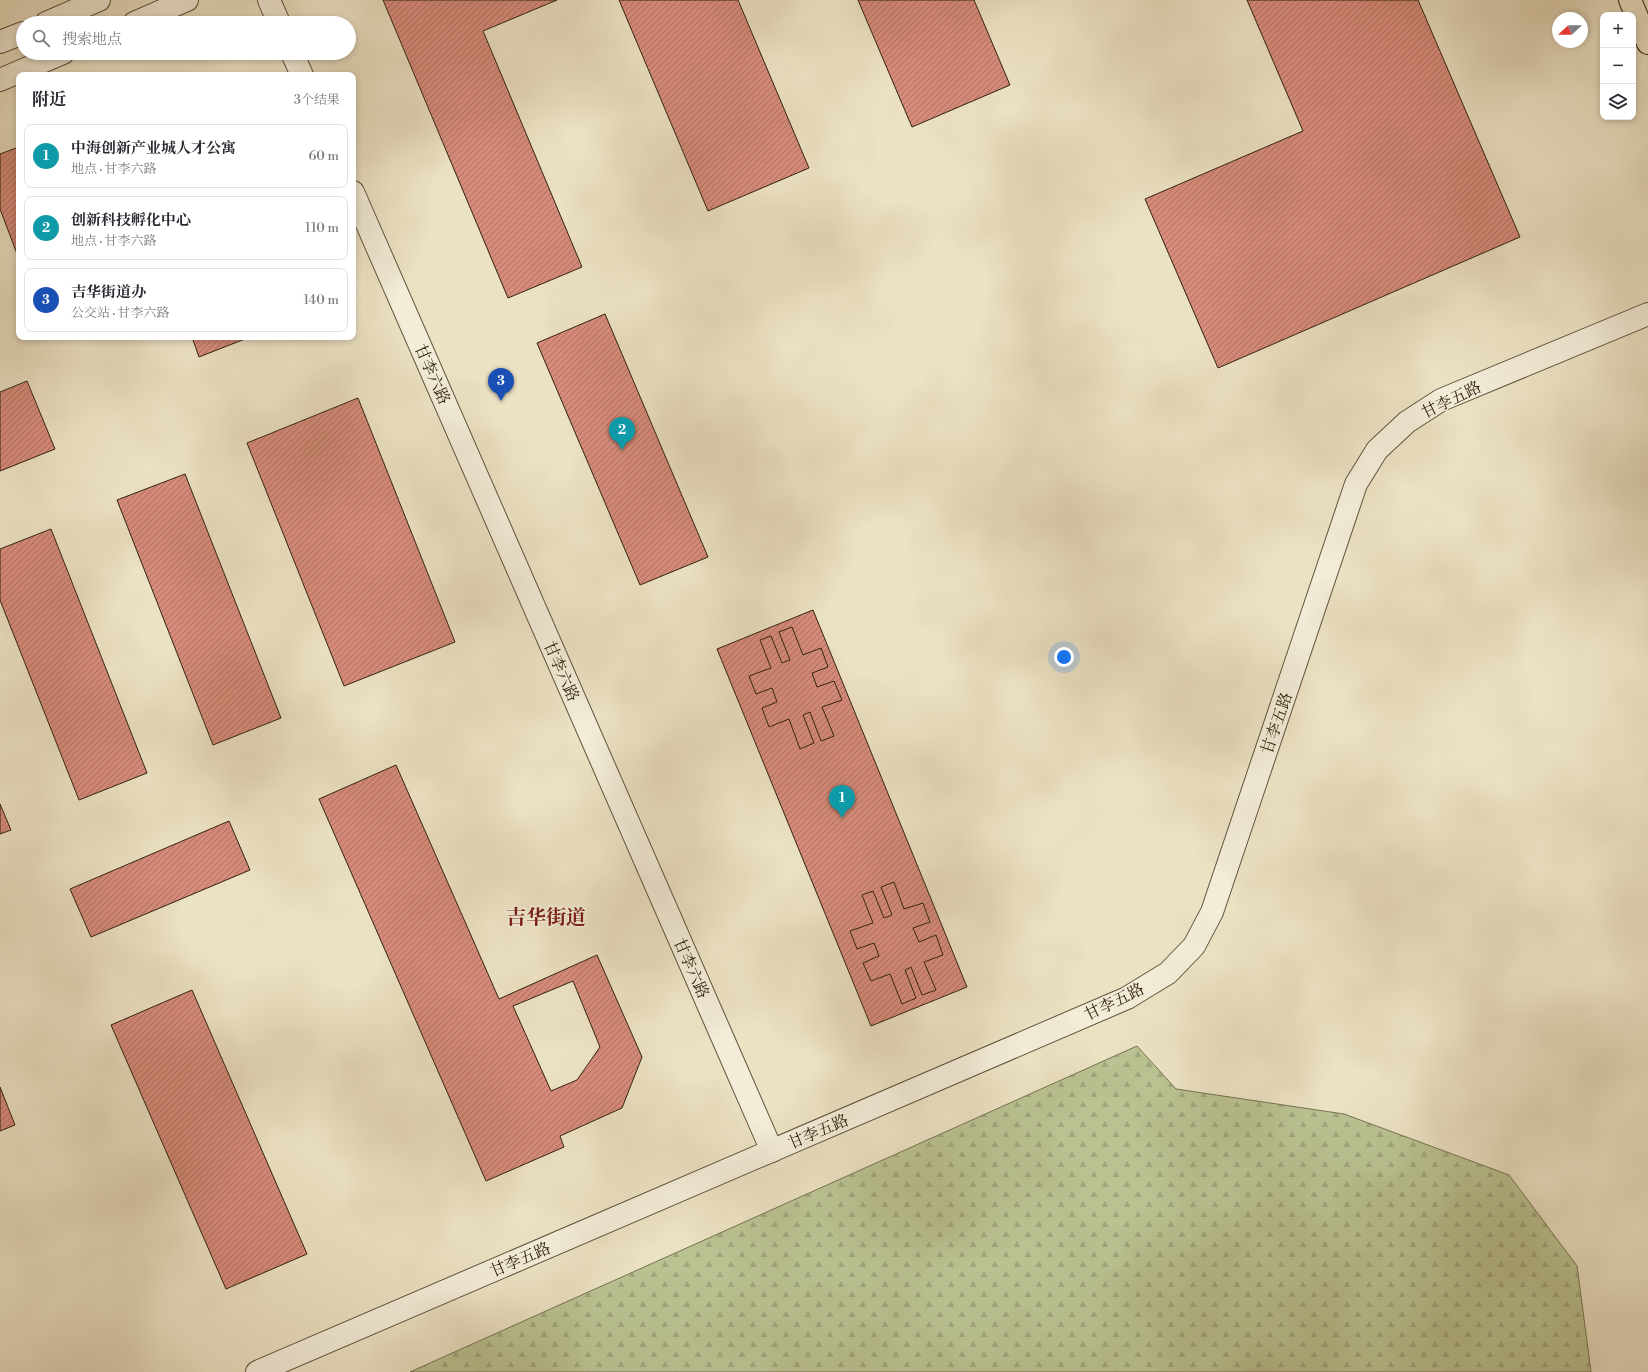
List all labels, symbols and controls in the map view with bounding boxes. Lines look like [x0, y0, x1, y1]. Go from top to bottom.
north arrow [1552, 12, 1588, 48]
map controls [1600, 12, 1636, 120]
button: + [1600, 12, 1636, 48]
search box [16, 16, 356, 60]
icon: search [30, 27, 52, 49]
text: 搜索地点 [62, 30, 122, 49]
button: − [1600, 48, 1636, 84]
button: layers [1600, 84, 1636, 120]
text: 附近 [32, 89, 66, 111]
text: 3个结果 [294, 92, 340, 108]
text: 中海创新产业城人才公寓 [71, 139, 236, 158]
text: 1 [43, 148, 49, 164]
text: 60 m [308, 148, 339, 164]
text: 地点 · 甘李六路 [71, 161, 157, 177]
text: 创新科技孵化中心 [71, 211, 191, 230]
text: 2 [42, 220, 50, 236]
text: 110 m [305, 220, 339, 236]
text: 地点 · 甘李六路 [71, 233, 157, 249]
text: 吉华街道办 [71, 283, 146, 302]
text: 3 [42, 292, 50, 308]
text: 140 m [303, 292, 339, 308]
text: 公交站 · 甘李六路 [71, 305, 170, 321]
street label: 甘李六路 [410, 341, 454, 408]
pin: 3 [488, 368, 514, 401]
street label: 甘李五路 [1418, 377, 1485, 423]
pin: 2 [609, 417, 635, 450]
street label: 甘李六路 [539, 638, 583, 705]
your location [1054, 647, 1074, 667]
street label: 甘李五路 [1257, 690, 1297, 757]
pin: 1 [829, 785, 855, 818]
district label: 吉华街道 [506, 906, 586, 931]
street label: 甘李六路 [669, 935, 713, 1002]
street label: 甘李五路 [1081, 979, 1148, 1025]
street label: 甘李五路 [785, 1110, 852, 1154]
street label: 甘李五路 [487, 1238, 554, 1282]

